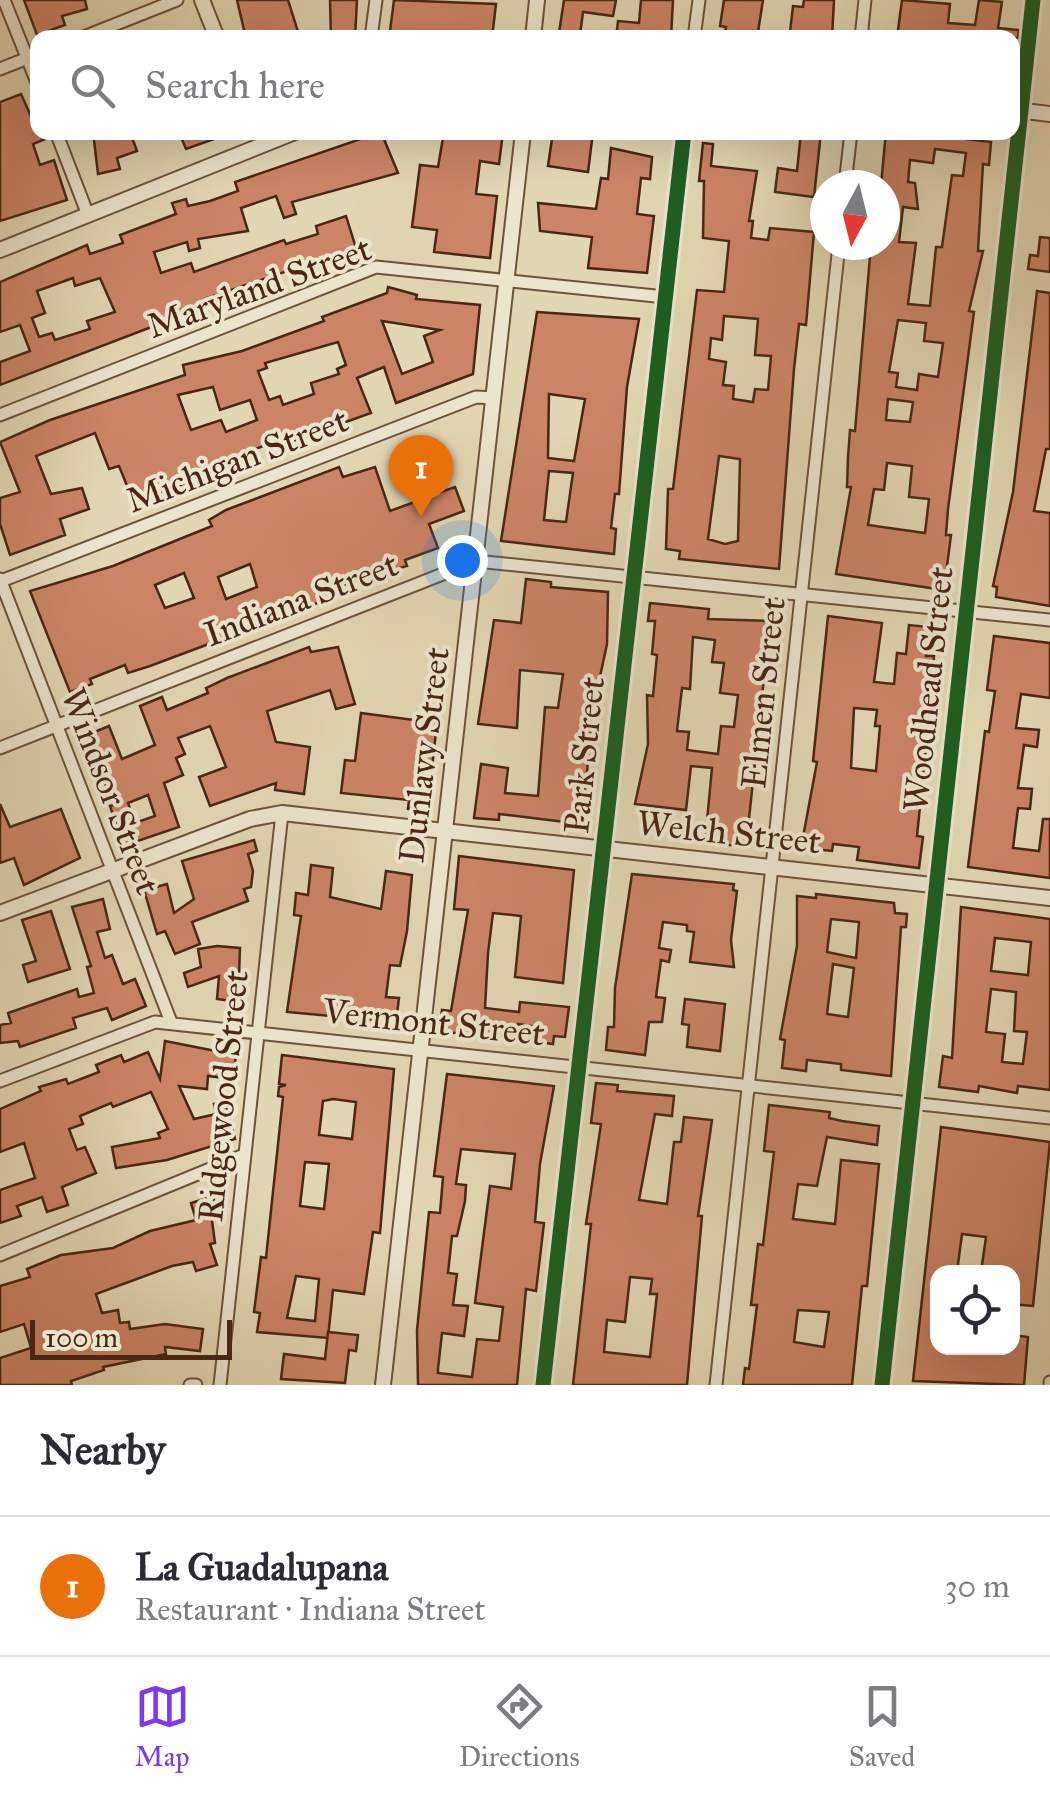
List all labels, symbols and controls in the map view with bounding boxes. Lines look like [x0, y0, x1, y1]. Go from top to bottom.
search box [30, 30, 1020, 140]
icon: search [65, 58, 120, 113]
text: Search here [145, 62, 325, 108]
north arrow [810, 170, 900, 260]
street label: Maryland Street [141, 227, 377, 348]
street label: Michigan Street [120, 398, 354, 522]
pin: 1 [388, 434, 454, 517]
your location [437, 535, 488, 586]
street label: Indiana Street [198, 543, 404, 656]
street label: Woodhead Street [894, 565, 963, 814]
street label: Elmen Street [732, 595, 795, 791]
street label: Dunlavy Street [390, 645, 459, 865]
street label: Park Street [555, 674, 614, 836]
street label: Windsor Street [51, 682, 170, 900]
street label: Welch Street [635, 801, 823, 864]
street label: Ridgewood Street [189, 968, 258, 1224]
street label: Vermont Street [320, 989, 547, 1056]
map controls [930, 1265, 1020, 1355]
button: locate [930, 1265, 1020, 1355]
scale bar [30, 1315, 232, 1360]
text: 100 m [45, 1320, 118, 1355]
text: Nearby [40, 1424, 165, 1476]
text: La Guadalupana [135, 1544, 389, 1590]
text: 1 [66, 1567, 79, 1606]
text: 30 m [945, 1567, 1010, 1606]
text: Restaurant · Indiana Street [135, 1590, 486, 1629]
tab: Map [135, 1679, 190, 1774]
tab: Directions [459, 1679, 580, 1774]
tab: Saved [849, 1679, 915, 1774]

